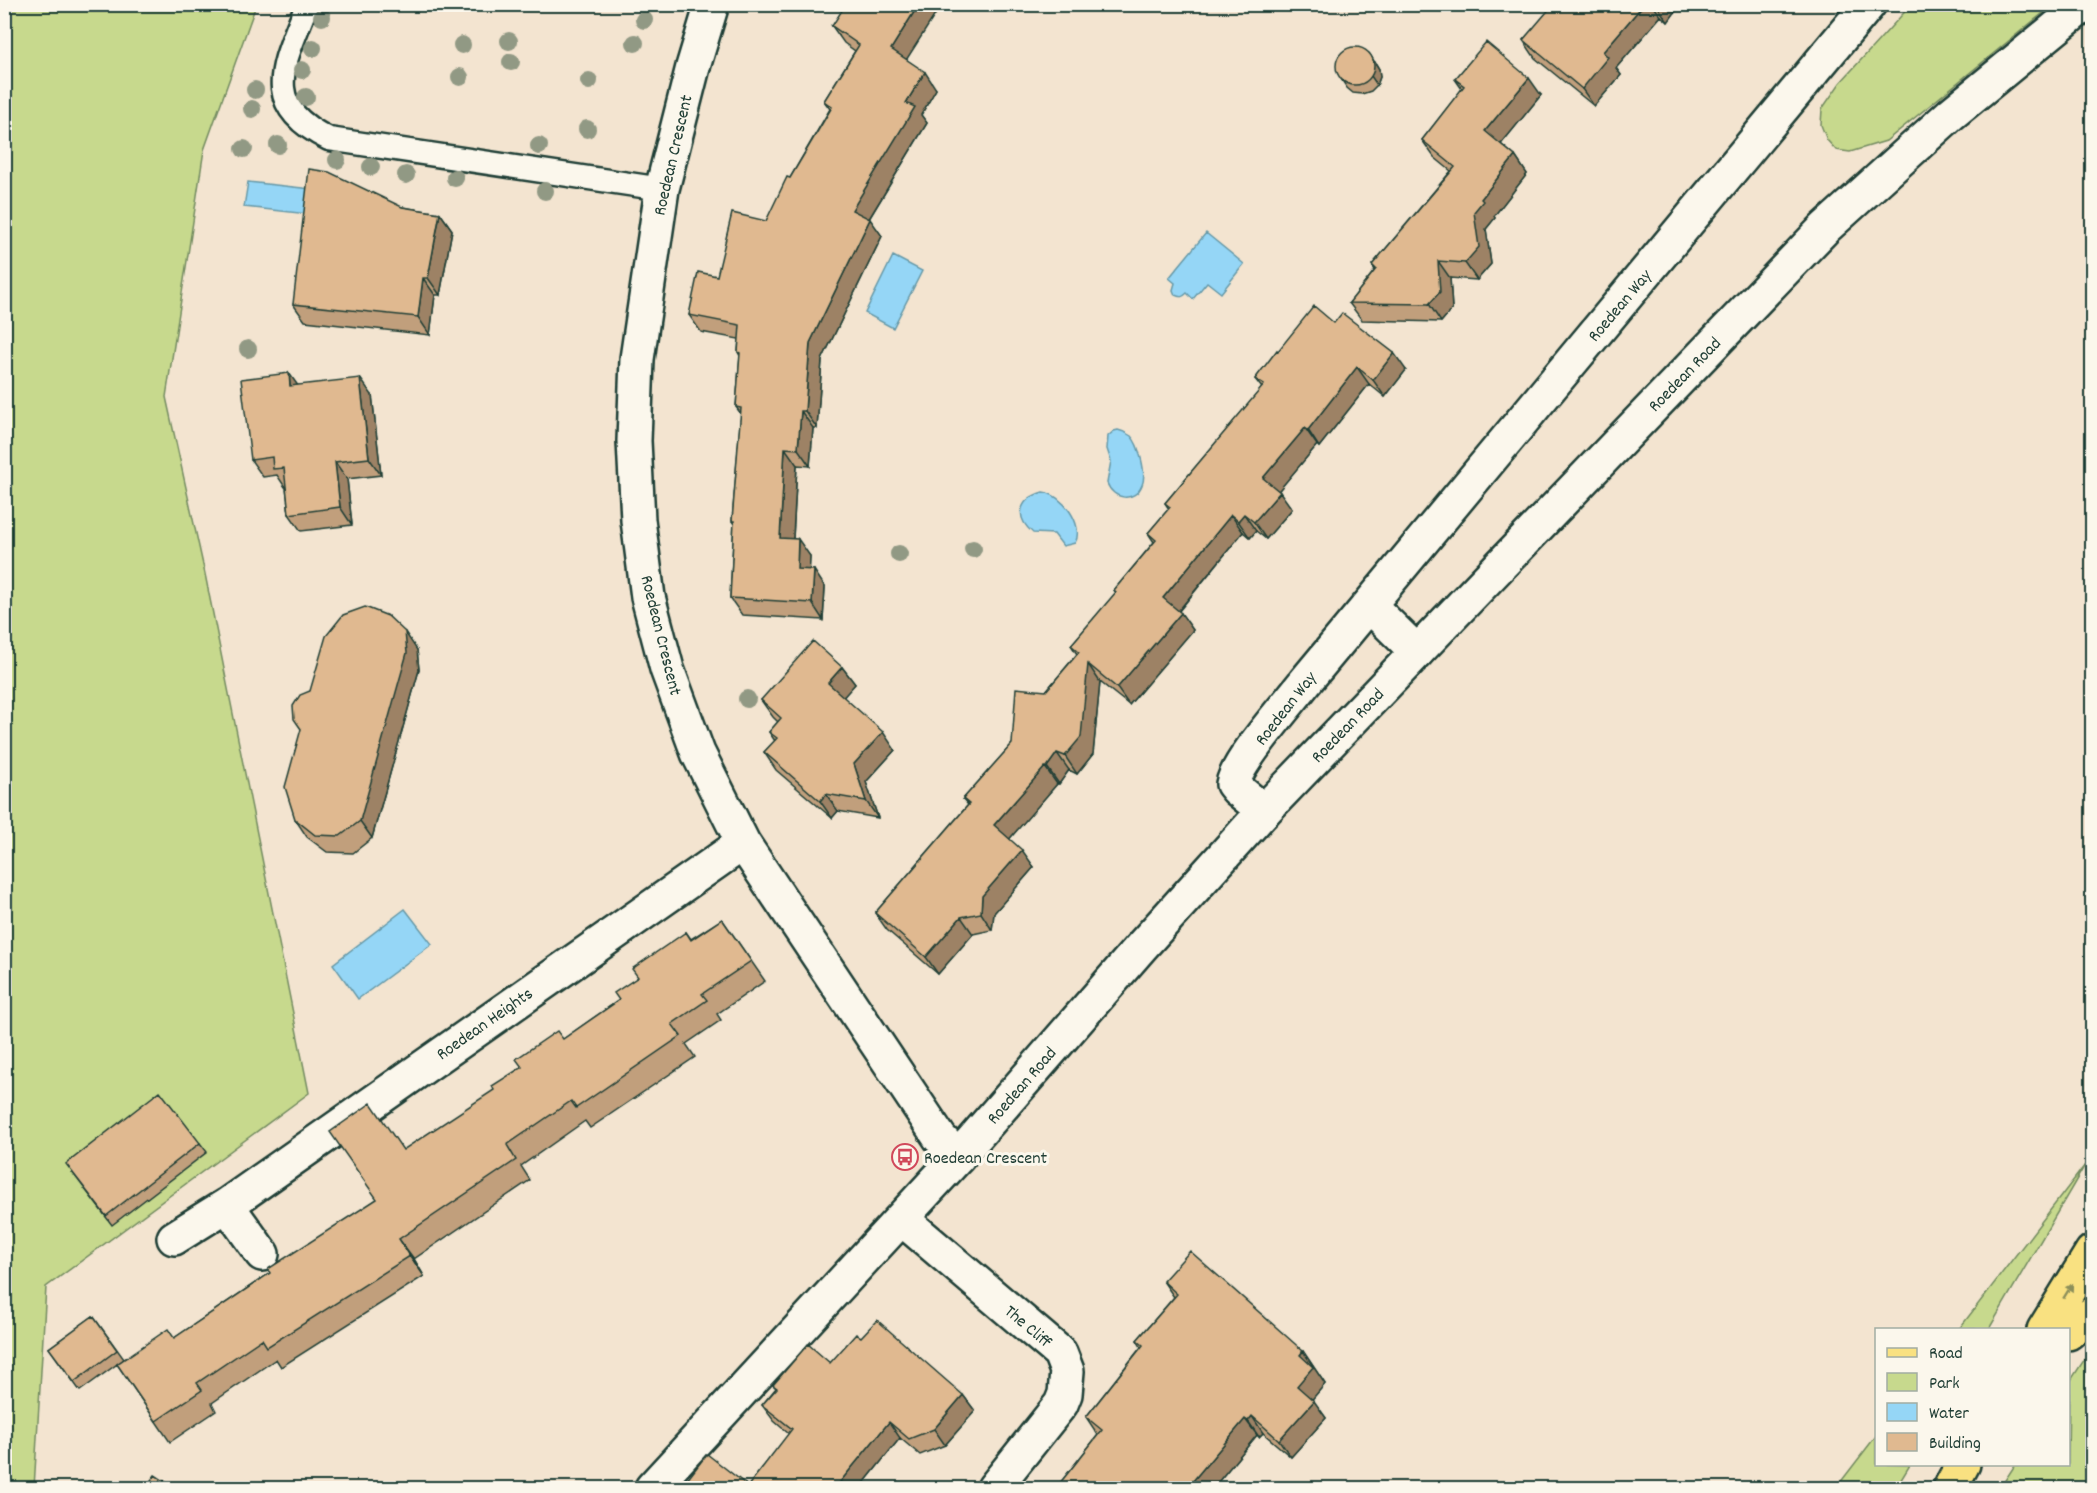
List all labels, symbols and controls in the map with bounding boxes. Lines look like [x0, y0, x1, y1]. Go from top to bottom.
street label: Roedean Crescent [648, 92, 701, 218]
street label: Roedean Way [1583, 264, 1659, 348]
street label: Roedean Road [1644, 333, 1728, 419]
street label: Roedean Crescent [633, 573, 687, 699]
street label: Roedean Way [1250, 667, 1324, 752]
street label: Roedean Road [1307, 684, 1391, 770]
street label: Roedean Heights [432, 982, 539, 1068]
street label: Roedean Road [982, 1042, 1064, 1131]
bus stop icon: Roedean Crescent [890, 1142, 920, 1172]
place label: Roedean Crescent [924, 1147, 1047, 1172]
one-way arrow [2063, 1283, 2074, 1299]
street label: The Cliff [998, 1300, 1057, 1356]
legend [1875, 1328, 2070, 1466]
text: Road [1929, 1342, 1963, 1367]
text: Park [1929, 1372, 1960, 1397]
text: Water [1929, 1402, 1969, 1427]
text: Building [1929, 1432, 1981, 1457]

